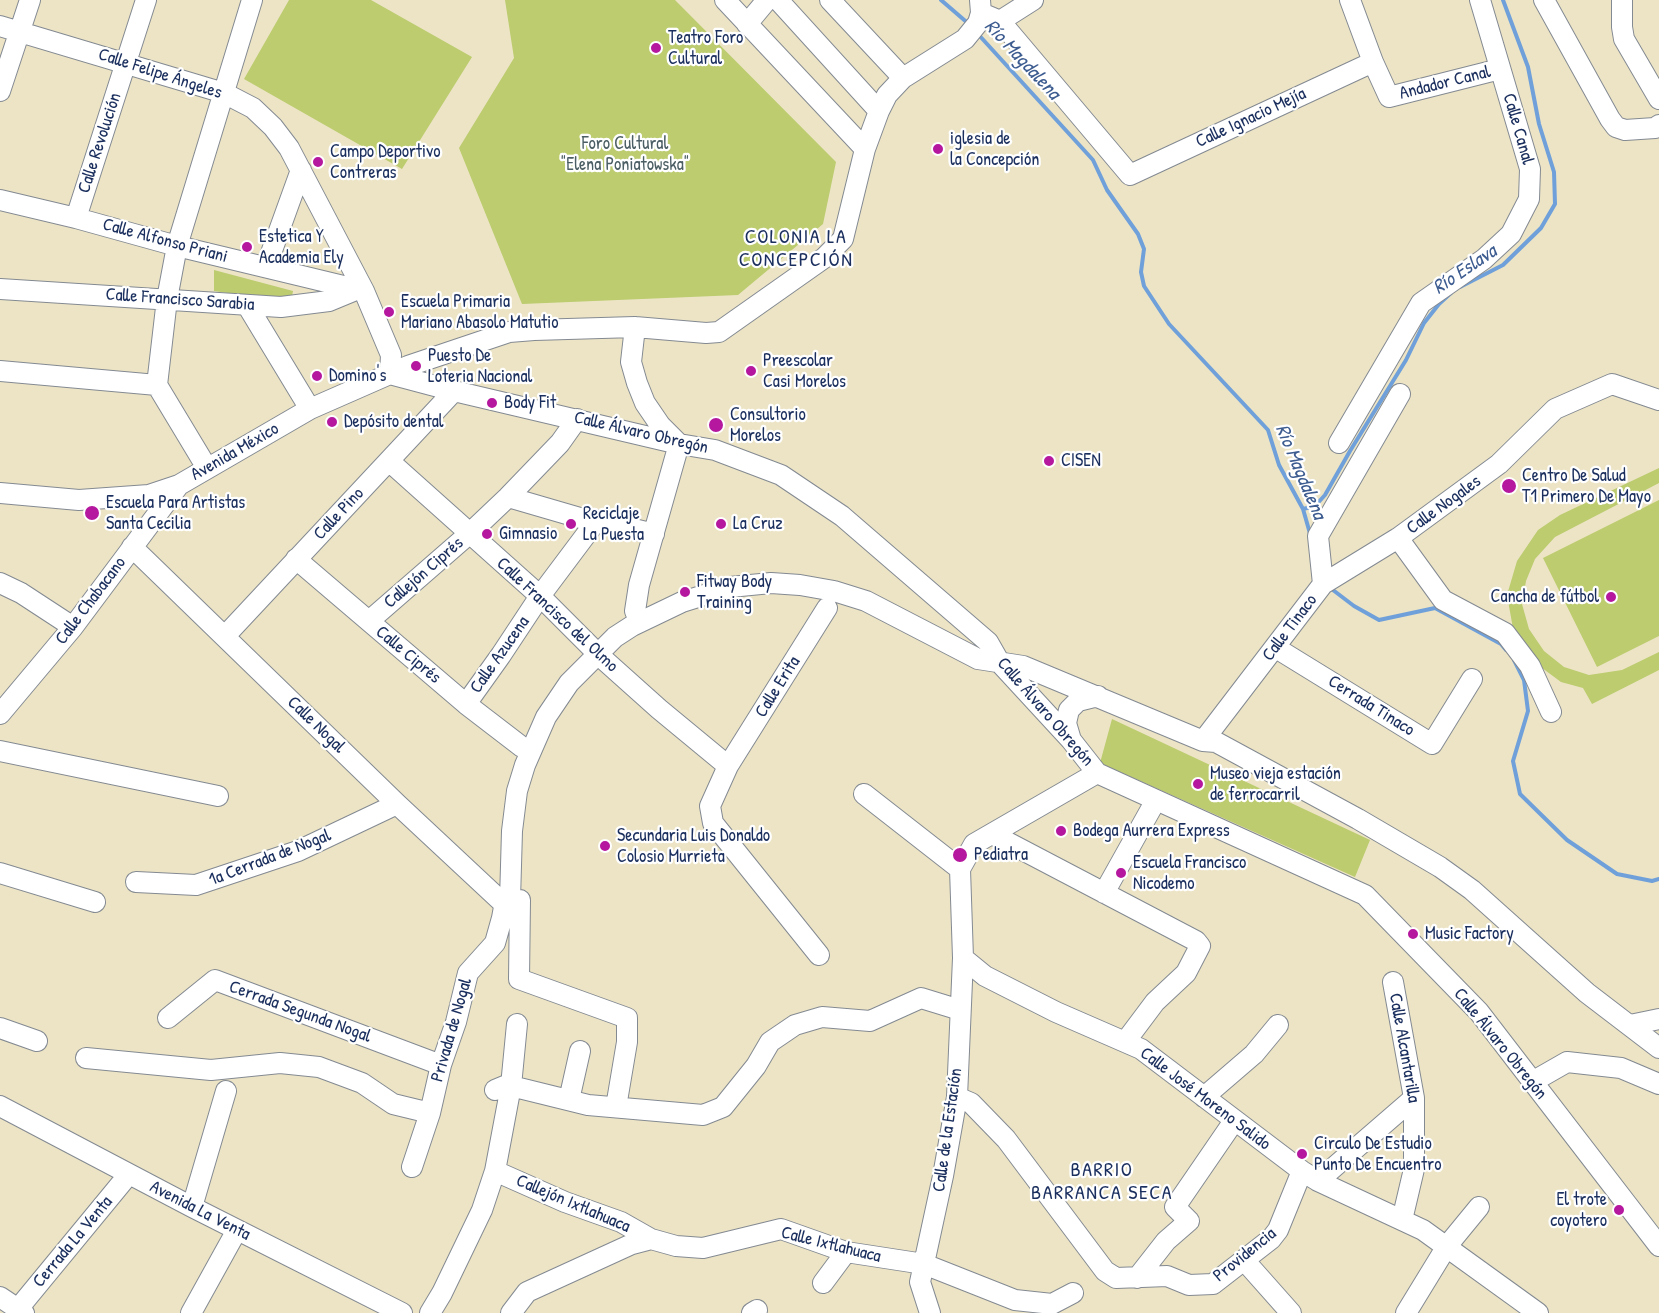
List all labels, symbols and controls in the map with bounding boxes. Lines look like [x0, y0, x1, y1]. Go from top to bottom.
water label: Río Magdalena [979, 15, 1065, 105]
place label: Teatro Foro Cultural [668, 27, 743, 70]
marker: Teatro Foro Cultural [649, 41, 663, 55]
street label: Calle Felipe Ángeles [95, 44, 225, 104]
street label: Andador Canal [1397, 61, 1493, 105]
street label: Calle Ignacio Mejía [1193, 83, 1309, 153]
street label: Calle Revolución [74, 90, 126, 196]
street label: Calle Canal [1498, 91, 1538, 167]
place label: iglesia de la Concepción [950, 128, 1039, 170]
park label: Foro Cultural "Elena Poniatowska" [561, 133, 689, 176]
place label: Campo Deportivo Contreras [330, 141, 441, 184]
marker: iglesia de la Concepción [931, 142, 945, 156]
marker: Campo Deportivo Contreras [311, 155, 325, 169]
street label: Calle Alfonso Priani [100, 214, 230, 268]
place label: Estetica Y Academia Ely [259, 226, 344, 268]
district label: COLONIA LA CONCEPCIÓN [739, 226, 853, 273]
marker: Estetica Y Academia Ely [240, 240, 254, 254]
water label: Río Eslava [1429, 240, 1501, 300]
street label: Calle Francisco Sarabia [105, 284, 255, 316]
place label: Escuela Primaria Mariano Abasolo Matutio [401, 291, 559, 334]
marker: Escuela Primaria Mariano Abasolo Matutio [382, 305, 396, 319]
place label: Puesto De Loteria Nacional [428, 345, 532, 388]
place label: Preescolar Casi Morelos [763, 350, 846, 392]
marker: Puesto De Loteria Nacional [409, 359, 423, 373]
marker: Preescolar Casi Morelos [744, 364, 758, 378]
place label: Domino's [329, 365, 386, 387]
marker: Domino's [310, 369, 324, 383]
place label: Body Fit [504, 392, 556, 414]
marker: Body Fit [485, 396, 499, 410]
place label: Consultorio Morelos [730, 404, 806, 446]
street label: Calle Álvaro Obregón [572, 407, 710, 459]
place label: Depósito dental [344, 411, 444, 433]
marker: Depósito dental [325, 415, 339, 429]
marker: Consultorio Morelos [707, 416, 725, 434]
street label: Avenida México [187, 418, 283, 486]
water label: Río Magdalena [1269, 421, 1331, 523]
place label: CISEN [1061, 450, 1101, 472]
marker: CISEN [1042, 454, 1056, 468]
place label: Centro De Salud T1 Primero De Mayo [1522, 465, 1651, 508]
street label: Calle Nogales [1403, 471, 1485, 539]
marker: Centro De Salud T1 Primero De Mayo [1500, 477, 1518, 495]
street label: Calle Pino [309, 483, 369, 545]
place label: Escuela Para Artistas Santa Cecilia [106, 492, 245, 534]
place label: Reciclaje La Puesta [583, 503, 644, 546]
marker: Escuela Para Artistas Santa Cecilia [83, 504, 101, 522]
place label: La Cruz [733, 513, 783, 535]
marker: Reciclaje La Puesta [564, 517, 578, 531]
marker: La Cruz [714, 517, 728, 531]
place label: Gimnasio [499, 523, 557, 545]
marker: Gimnasio [480, 527, 494, 541]
street label: Callejón Ciprés [380, 533, 468, 613]
street label: Calle Chabacano [51, 553, 131, 649]
street label: Calle Francisco del Olmo [492, 553, 622, 677]
place label: Fitway Body Training [697, 571, 772, 614]
marker: Fitway Body Training [678, 585, 692, 599]
place label: Cancha de fútbol [1491, 586, 1599, 608]
street label: Calle Tinaco [1258, 590, 1322, 666]
marker: Cancha de fútbol [1604, 590, 1618, 604]
street label: Calle Azucena [466, 612, 534, 698]
street label: Calle Ciprés [371, 621, 445, 689]
street label: Calle Erita [751, 652, 805, 722]
street label: Calle Álvaro Obregón [992, 653, 1098, 771]
street label: Cerrada Tinaco [1324, 671, 1418, 741]
street label: Calle Nogal [282, 692, 350, 758]
place label: Museo vieja estación de ferrocarril [1210, 763, 1341, 806]
marker: Museo vieja estación de ferrocarril [1191, 777, 1205, 791]
place label: Bodega Aurrera Express [1073, 820, 1230, 842]
marker: Bodega Aurrera Express [1054, 824, 1068, 838]
street label: 1a Cerrada de Nogal [206, 825, 334, 891]
place label: Secundaria Luis Donaldo Colosio Murrieta [617, 825, 770, 868]
marker: Secundaria Luis Donaldo Colosio Murrieta [598, 839, 612, 853]
place label: Pediatra [974, 844, 1028, 866]
marker: Pediatra [951, 846, 969, 864]
place label: Escuela Francisco Nicodemo [1133, 852, 1246, 894]
marker: Escuela Francisco Nicodemo [1114, 866, 1128, 880]
place label: Music Factory [1425, 923, 1514, 945]
marker: Music Factory [1406, 927, 1420, 941]
street label: Cerrada Segunda Nogal [226, 976, 374, 1048]
street label: Privada de Nogal [427, 976, 477, 1084]
street label: Calle Álvaro Obregón [1448, 984, 1552, 1104]
street label: Calle Alcantarilla [1384, 992, 1424, 1104]
street label: Calle José Moreno Salido [1135, 1043, 1275, 1155]
street label: Calle de la Estación [929, 1067, 967, 1193]
place label: Circulo De Estudio Punto De Encuentro [1314, 1133, 1441, 1176]
marker: Circulo De Estudio Punto De Encuentro [1295, 1147, 1309, 1161]
district label: BARRIO BARRANCA SECA [1031, 1159, 1173, 1206]
street label: Callejón Ixtlahuaca [513, 1170, 633, 1238]
street label: Avenida La Venta [146, 1176, 254, 1246]
place label: El trote coyotero [1550, 1189, 1607, 1232]
street label: Cerrada La Venta [29, 1192, 117, 1292]
marker: El trote coyotero [1612, 1203, 1626, 1217]
street label: Calle Ixtlahuaca [779, 1222, 883, 1268]
street label: Providencia [1209, 1223, 1281, 1287]

